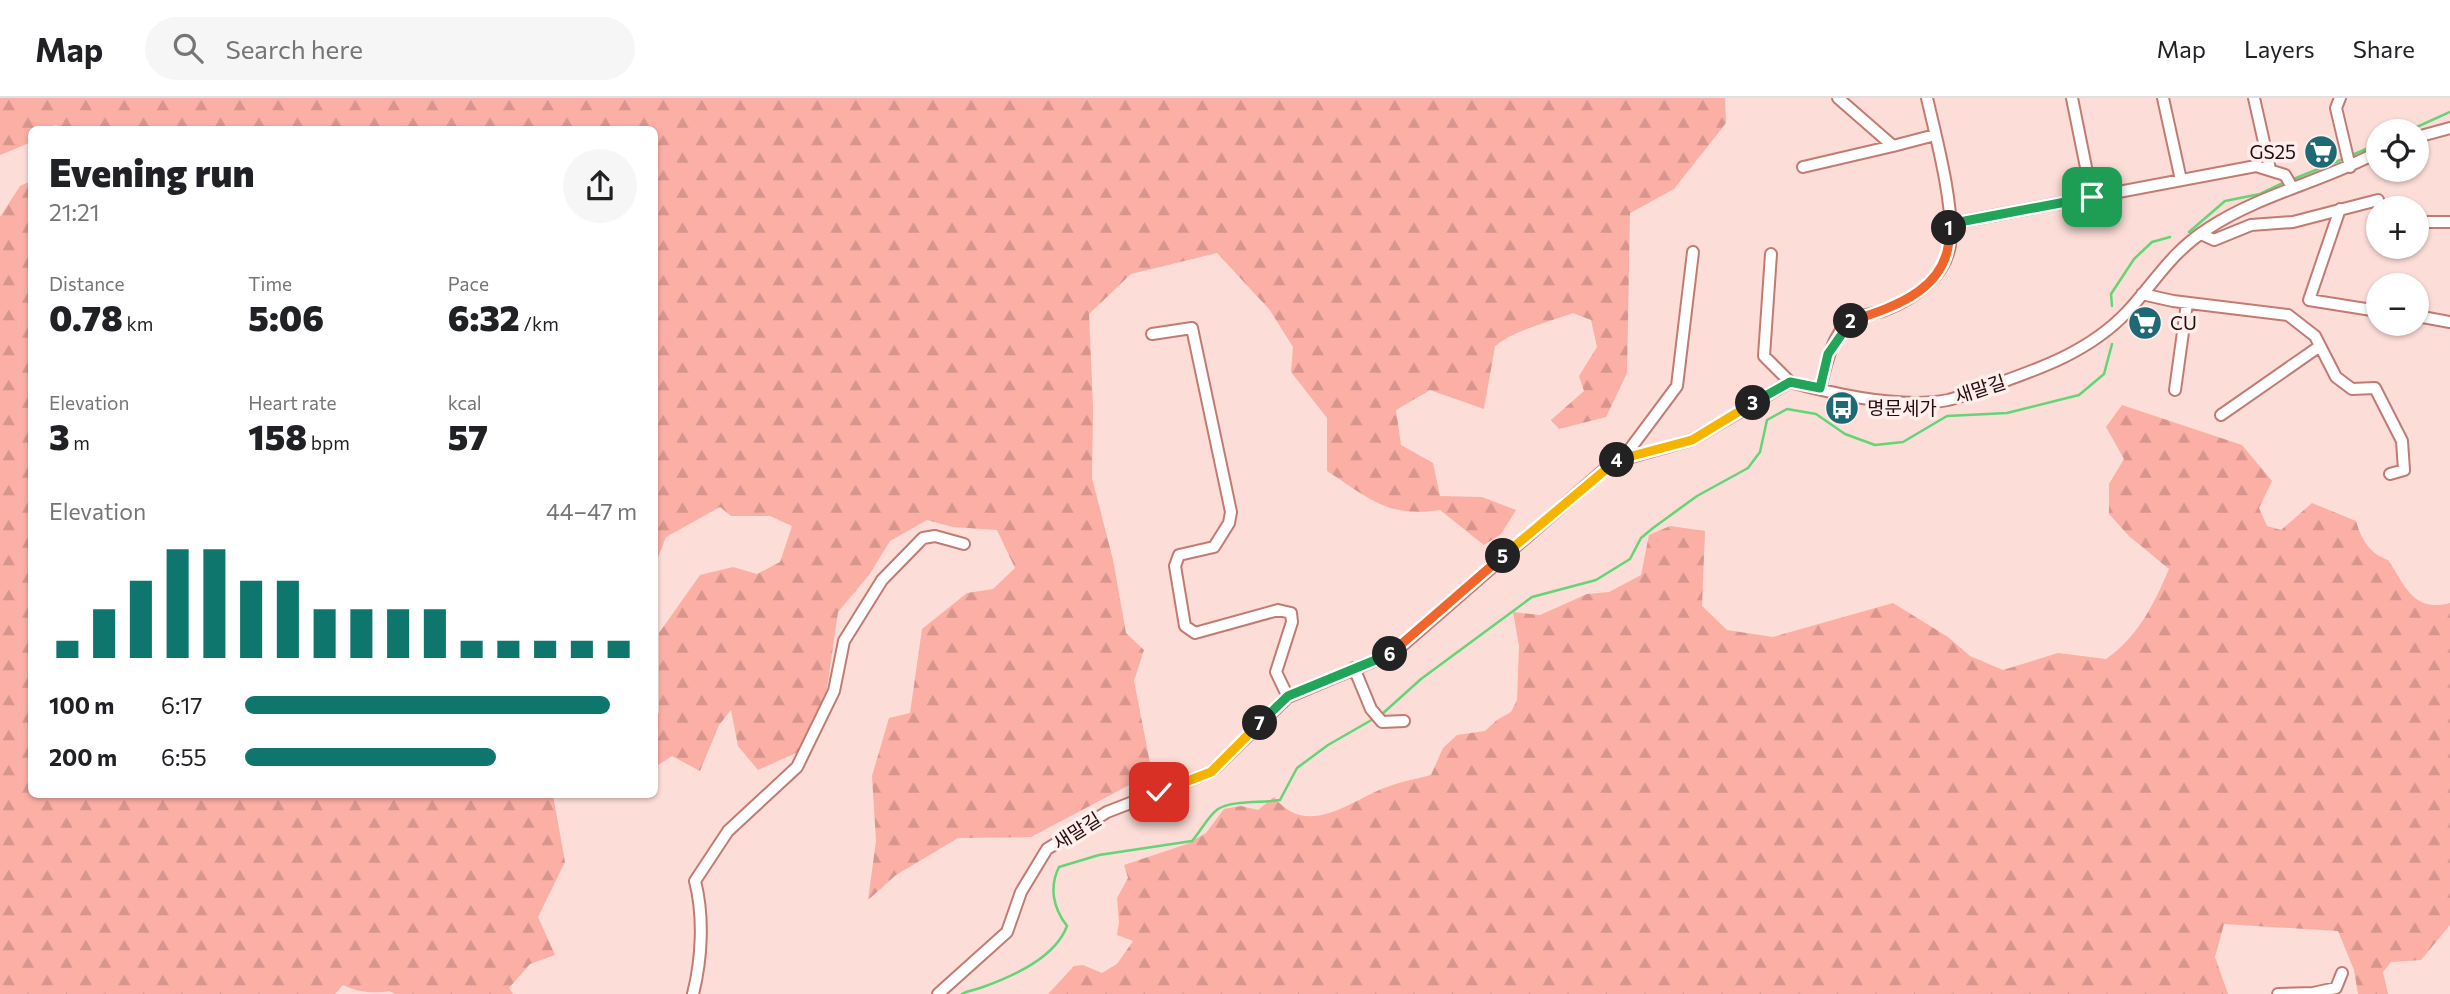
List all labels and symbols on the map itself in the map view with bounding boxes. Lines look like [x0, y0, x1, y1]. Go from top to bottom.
supermarket icon: GS25 [2302, 133, 2340, 171]
place label: GS25 [2249, 140, 2296, 163]
pin [2062, 167, 2122, 227]
pin: 1 [1932, 211, 1966, 246]
pin: 2 [1834, 304, 1868, 339]
supermarket icon: CU [2126, 304, 2164, 342]
place label: CU [2170, 311, 2197, 334]
street label: 새말길 [1951, 369, 2008, 408]
pin: 3 [1736, 386, 1770, 420]
bus stop icon: 명문세가 [1823, 389, 1861, 427]
place label: 명문세가 [1867, 396, 1937, 419]
pin: 4 [1600, 442, 1634, 478]
pin: 5 [1486, 538, 1520, 574]
pin: 6 [1372, 636, 1408, 672]
pin: 7 [1242, 706, 1278, 740]
pin [1129, 762, 1189, 822]
street label: 새말길 [1048, 807, 1105, 854]

